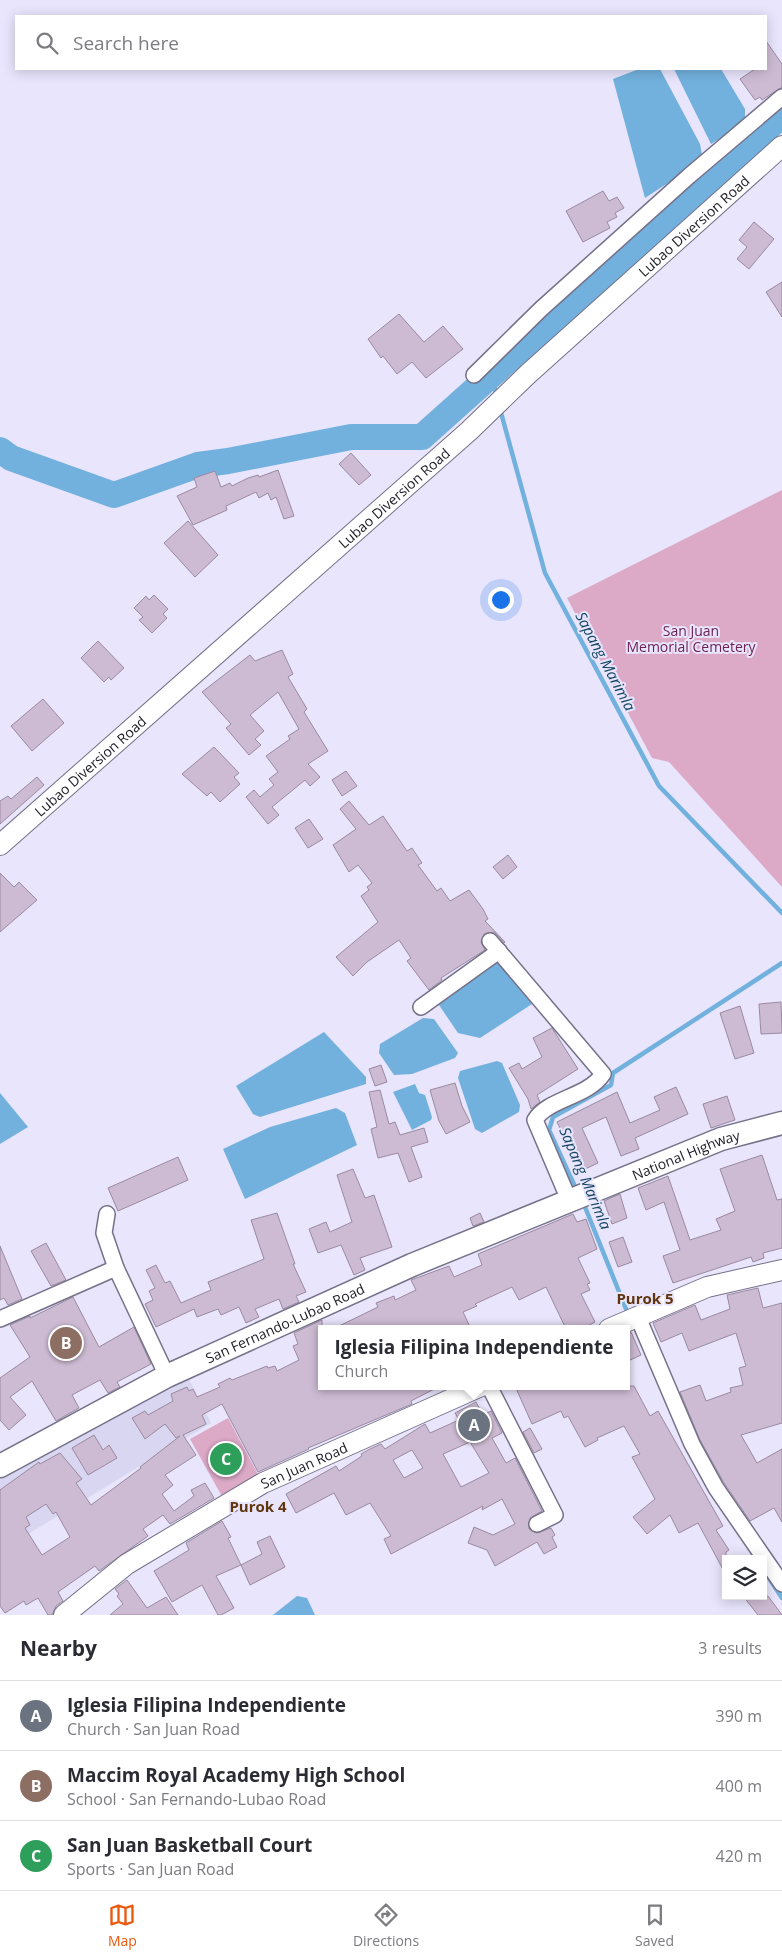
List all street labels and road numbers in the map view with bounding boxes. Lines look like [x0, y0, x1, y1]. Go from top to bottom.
street label: Lubao Diversion Road [634, 171, 753, 280]
street label: Lubao Diversion Road [334, 443, 453, 552]
street label: Lubao Diversion Road [30, 711, 150, 820]
street label: National Highway [629, 1125, 743, 1184]
street label: San Fernando-Lubao Road [202, 1278, 367, 1367]
street label: San Juan Road [257, 1437, 350, 1493]

